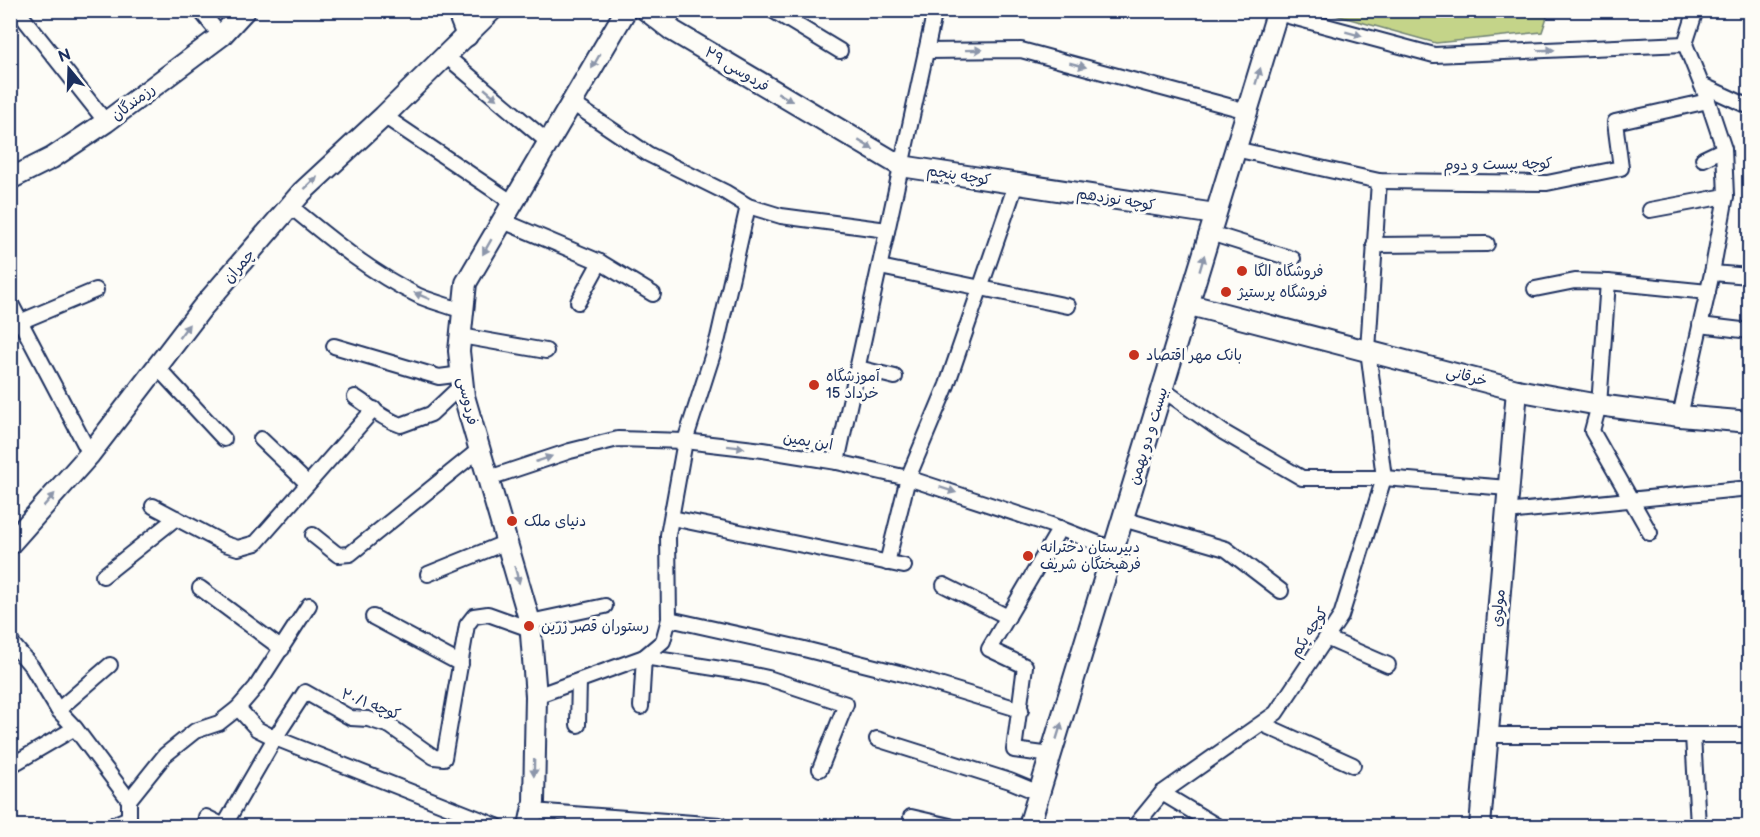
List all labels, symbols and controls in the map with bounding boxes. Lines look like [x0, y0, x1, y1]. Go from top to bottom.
one-way arrow [1345, 29, 1363, 39]
north arrow [39, 39, 99, 99]
street label: فردوسی ۲۹ [701, 43, 773, 96]
text: N [56, 45, 73, 67]
one-way arrow [964, 45, 983, 55]
one-way arrow [1536, 45, 1555, 55]
one-way arrow [591, 53, 602, 69]
one-way arrow [1069, 61, 1087, 71]
one-way arrow [1254, 67, 1263, 85]
street label: رزمندگان [108, 80, 159, 125]
one-way arrow [483, 87, 498, 100]
one-way arrow [777, 92, 794, 102]
one-way arrow [857, 139, 874, 149]
street label: کوچه بیست و دوم [1443, 154, 1553, 177]
street label: کوچه پنجم [925, 161, 992, 192]
one-way arrow [303, 177, 318, 190]
street label: کوچه نوزدهم [1075, 184, 1157, 217]
one-way arrow [482, 239, 492, 256]
street label: چمران [219, 245, 259, 287]
one-way arrow [1198, 254, 1207, 272]
place label: فروشگاه الگا [1254, 262, 1323, 281]
marker: فروشگاه الگا [1235, 264, 1249, 278]
place label: فروشگاه پرستيژ [1236, 283, 1328, 302]
marker: فروشگاه پرستيژ [1219, 285, 1233, 299]
one-way arrow [413, 291, 431, 300]
one-way arrow [178, 324, 190, 339]
place label: بانک مهر اقتصاد [1146, 346, 1242, 365]
marker: بانک مهر اقتصاد [1127, 348, 1141, 362]
street label: خرقانی [1444, 362, 1489, 391]
place label: آموزشگاه 15 خرداد [826, 367, 881, 403]
street label: فردوسی [453, 375, 482, 427]
marker: آموزشگاه 15 خرداد [807, 378, 821, 392]
street label: بیست و دو بهمن [1125, 385, 1172, 487]
street label: ابن یمین [782, 428, 834, 455]
one-way arrow [727, 442, 746, 452]
one-way arrow [535, 454, 553, 464]
one-way arrow [939, 486, 957, 495]
one-way arrow [42, 493, 55, 508]
place label: دنیای ملک [524, 512, 586, 531]
marker: دنیای ملک [505, 514, 519, 528]
place label: دبیرستان دخترانه فرهیختگان شریف [1040, 538, 1141, 574]
marker: دبیرستان دخترانه فرهیختگان شریف [1021, 549, 1035, 563]
one-way arrow [513, 566, 523, 584]
street label: مولوی [1487, 588, 1510, 628]
street label: کوچه یکم [1286, 604, 1334, 662]
place label: رستوران قصر زرین [541, 617, 649, 636]
marker: رستوران قصر زرین [522, 619, 536, 633]
street label: کوچه ۲۰/۱ [339, 685, 403, 724]
one-way arrow [1055, 722, 1064, 740]
one-way arrow [530, 759, 539, 778]

